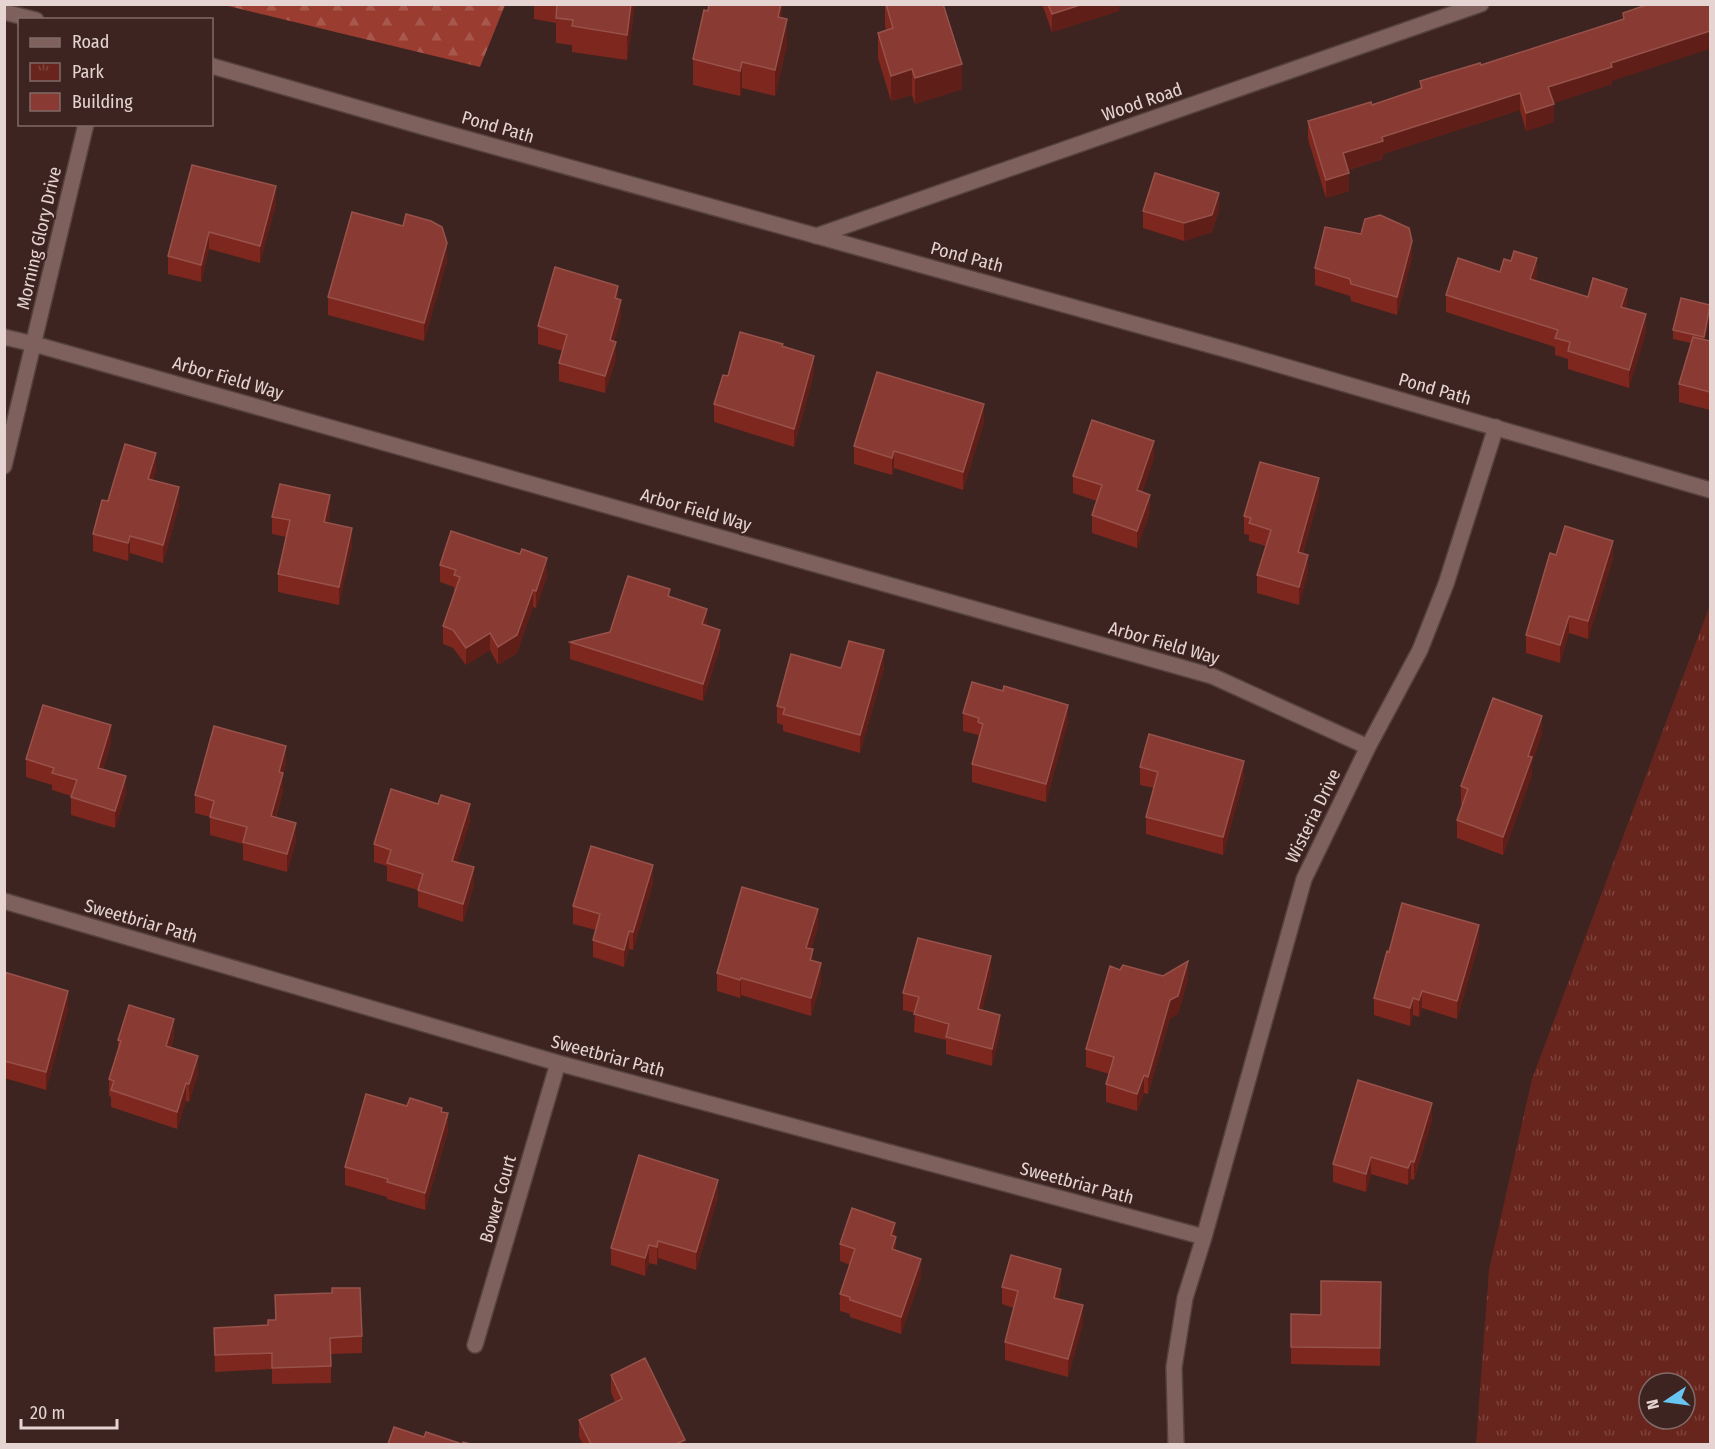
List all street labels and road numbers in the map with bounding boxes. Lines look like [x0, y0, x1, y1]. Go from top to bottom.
street label: Wood Road [1099, 78, 1185, 126]
street label: Pond Path [459, 106, 537, 148]
street label: Morning Glory Drive [12, 164, 66, 312]
street label: Pond Path [928, 237, 1006, 277]
street label: Arbor Field Way [170, 352, 286, 404]
street label: Pond Path [1396, 368, 1474, 410]
street label: Arbor Field Way [638, 484, 754, 536]
street label: Arbor Field Way [1106, 617, 1222, 669]
street label: Wisteria Drive [1281, 765, 1345, 867]
street label: Sweetbriar Path [82, 894, 200, 948]
street label: Sweetbriar Path [549, 1030, 667, 1082]
street label: Bower Court [475, 1152, 521, 1245]
street label: Sweetbriar Path [1018, 1157, 1136, 1209]

